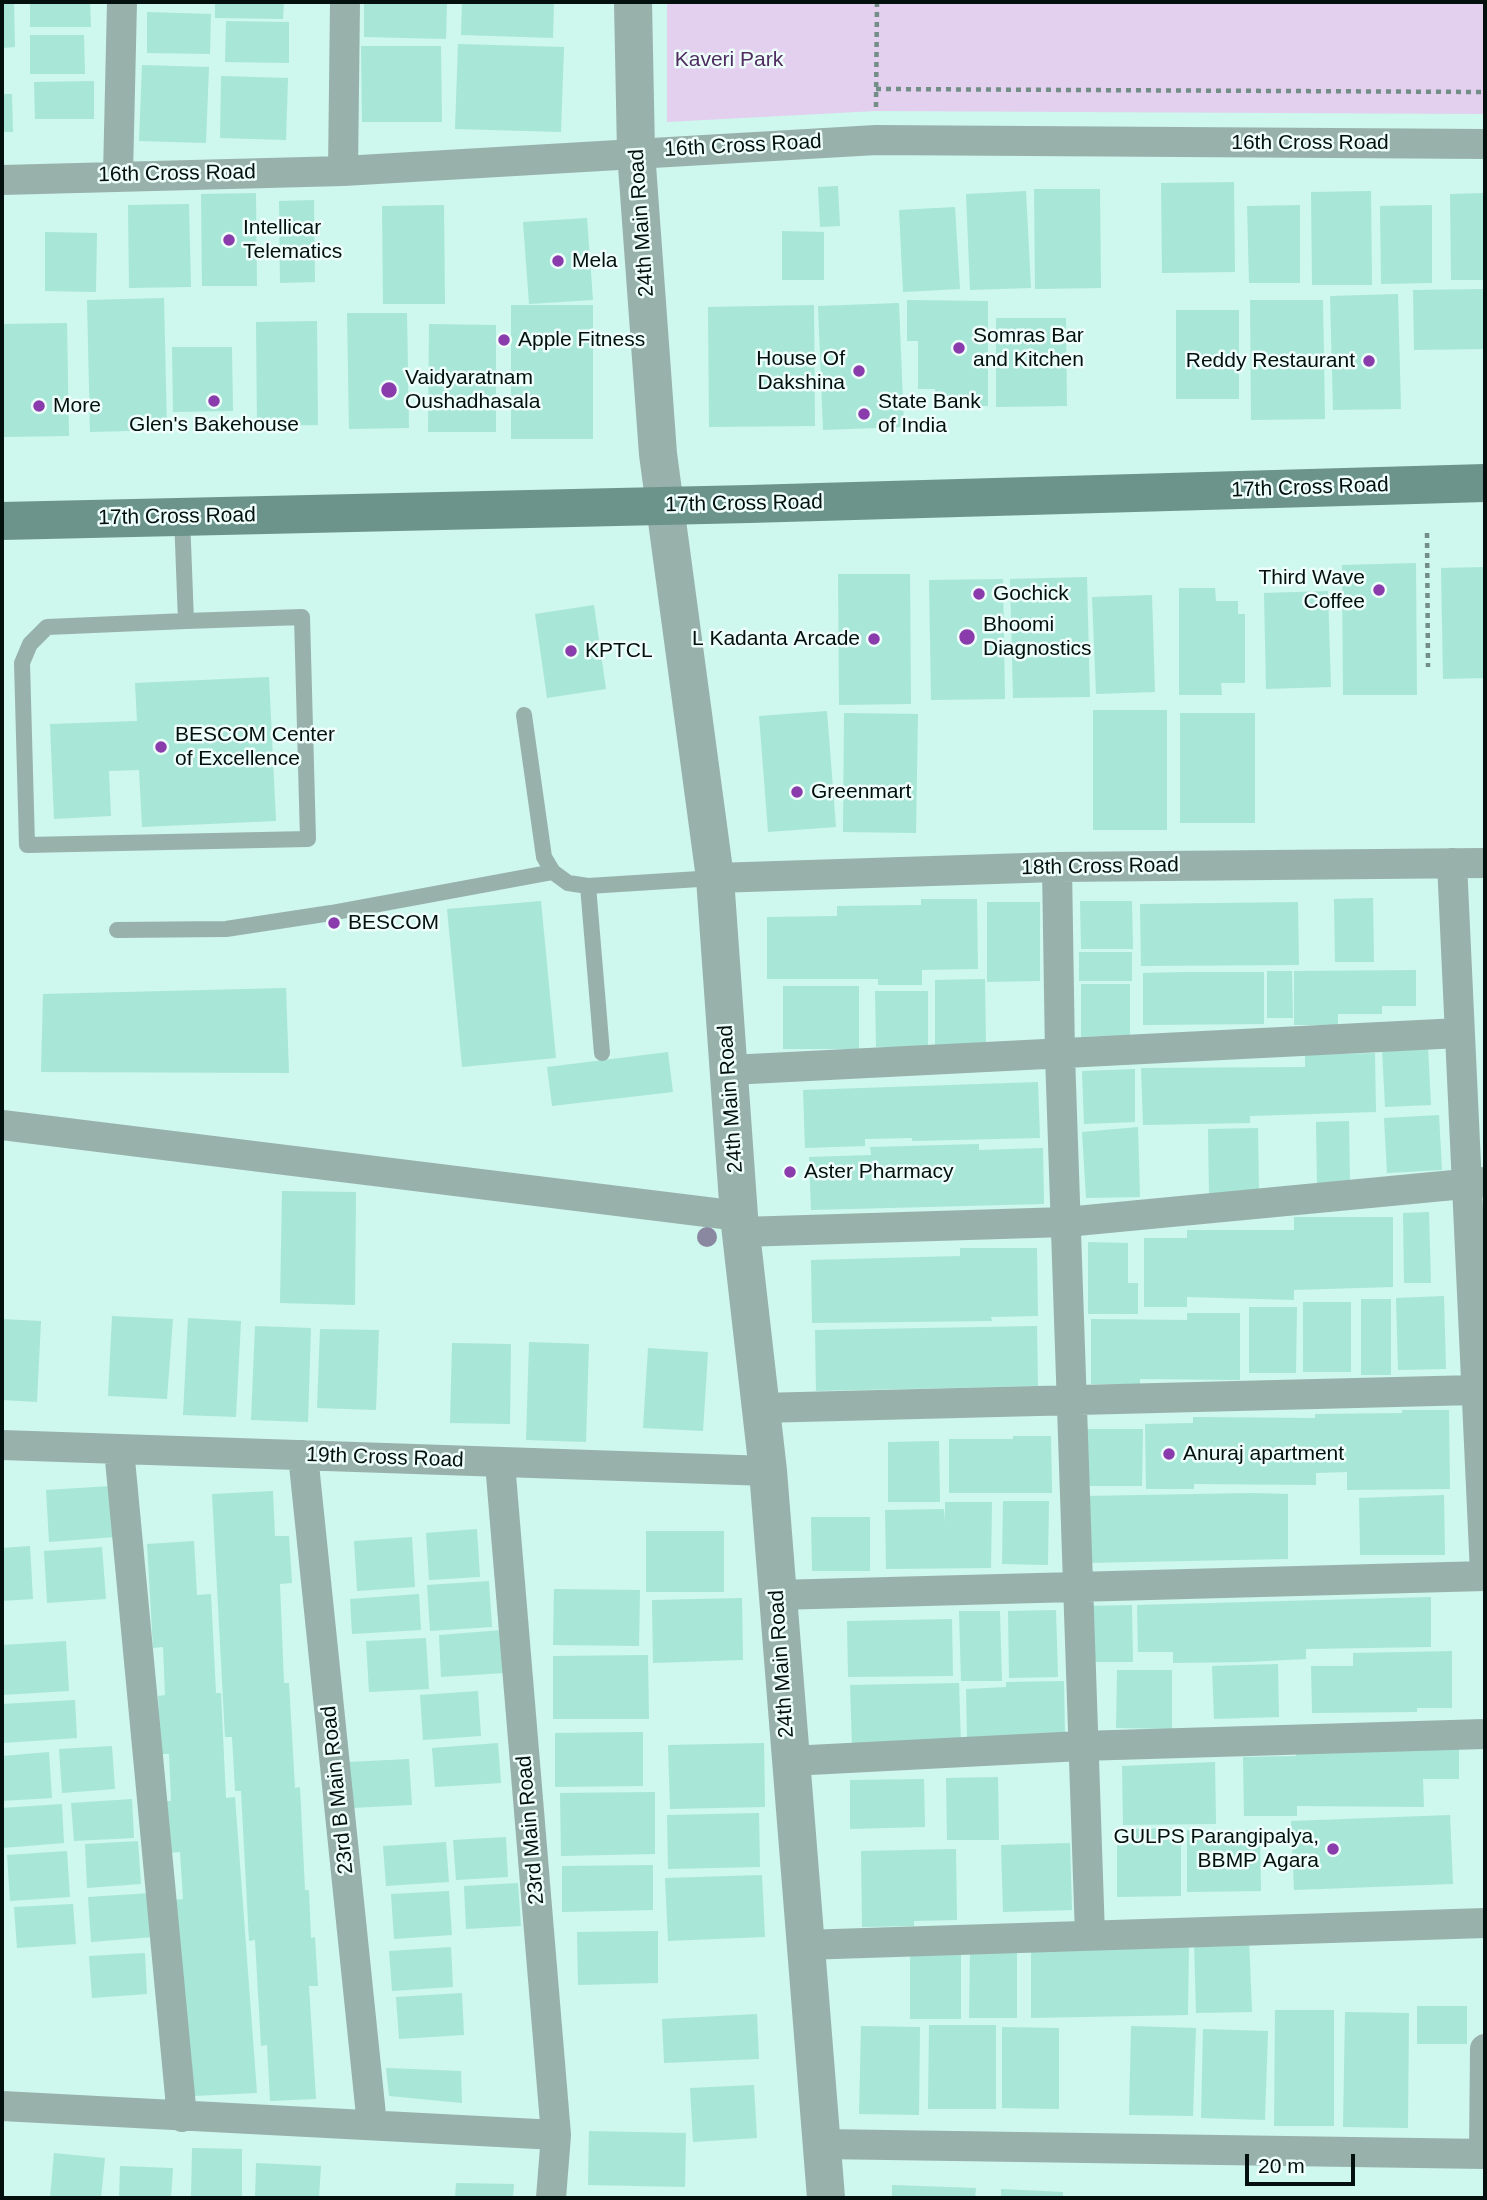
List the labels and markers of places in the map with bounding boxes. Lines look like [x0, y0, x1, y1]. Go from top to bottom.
place label: Intellicar Telematics [243, 215, 342, 265]
marker: Intellicar Telematics [221, 232, 237, 248]
place label: Mela [572, 248, 618, 274]
marker: Mela [550, 253, 566, 269]
place label: Somras Bar and Kitchen [973, 323, 1084, 373]
place label: Apple Fitness [518, 327, 645, 353]
marker: Apple Fitness [496, 332, 512, 348]
marker: Somras Bar and Kitchen [951, 340, 967, 356]
place label: House Of Dakshina [756, 346, 845, 396]
place label: Reddy Restaurant [1186, 348, 1355, 374]
marker: Reddy Restaurant [1361, 353, 1377, 369]
marker: House Of Dakshina [851, 363, 867, 379]
place label: Vaidyaratnam Oushadhasala [405, 365, 540, 415]
marker: Vaidyaratnam Oushadhasala [379, 380, 399, 400]
place label: State Bank of India [878, 389, 981, 439]
place label: More [53, 393, 101, 419]
marker: Glen's Bakehouse [206, 393, 222, 409]
marker: More [31, 398, 47, 414]
marker: State Bank of India [856, 406, 872, 422]
place label: Glen's Bakehouse [129, 412, 299, 438]
place label: Third Wave Coffee [1258, 565, 1365, 615]
place label: Gochick [993, 581, 1069, 607]
marker: Third Wave Coffee [1371, 582, 1387, 598]
marker: Gochick [971, 586, 987, 602]
place label: Bhoomi Diagnostics [983, 612, 1092, 662]
place label: L Kadanta Arcade [692, 626, 860, 652]
marker: Bhoomi Diagnostics [957, 627, 977, 647]
marker: L Kadanta Arcade [866, 631, 882, 647]
place label: KPTCL [585, 638, 653, 664]
marker: KPTCL [563, 643, 579, 659]
place label: BESCOM Center of Excellence [175, 722, 335, 772]
marker: BESCOM Center of Excellence [153, 739, 169, 755]
place label: Greenmart [811, 779, 911, 805]
marker: Greenmart [789, 784, 805, 800]
place label: BESCOM [348, 910, 439, 936]
marker: BESCOM [326, 915, 342, 931]
place label: Aster Pharmacy [804, 1159, 953, 1185]
marker: Aster Pharmacy [782, 1164, 798, 1180]
place label: Anuraj apartment [1183, 1441, 1344, 1467]
marker: Anuraj apartment [1161, 1446, 1177, 1462]
place label: GULPS Parangipalya, BBMP Agara [1114, 1824, 1319, 1874]
marker: GULPS Parangipalya, BBMP Agara [1325, 1841, 1341, 1857]

